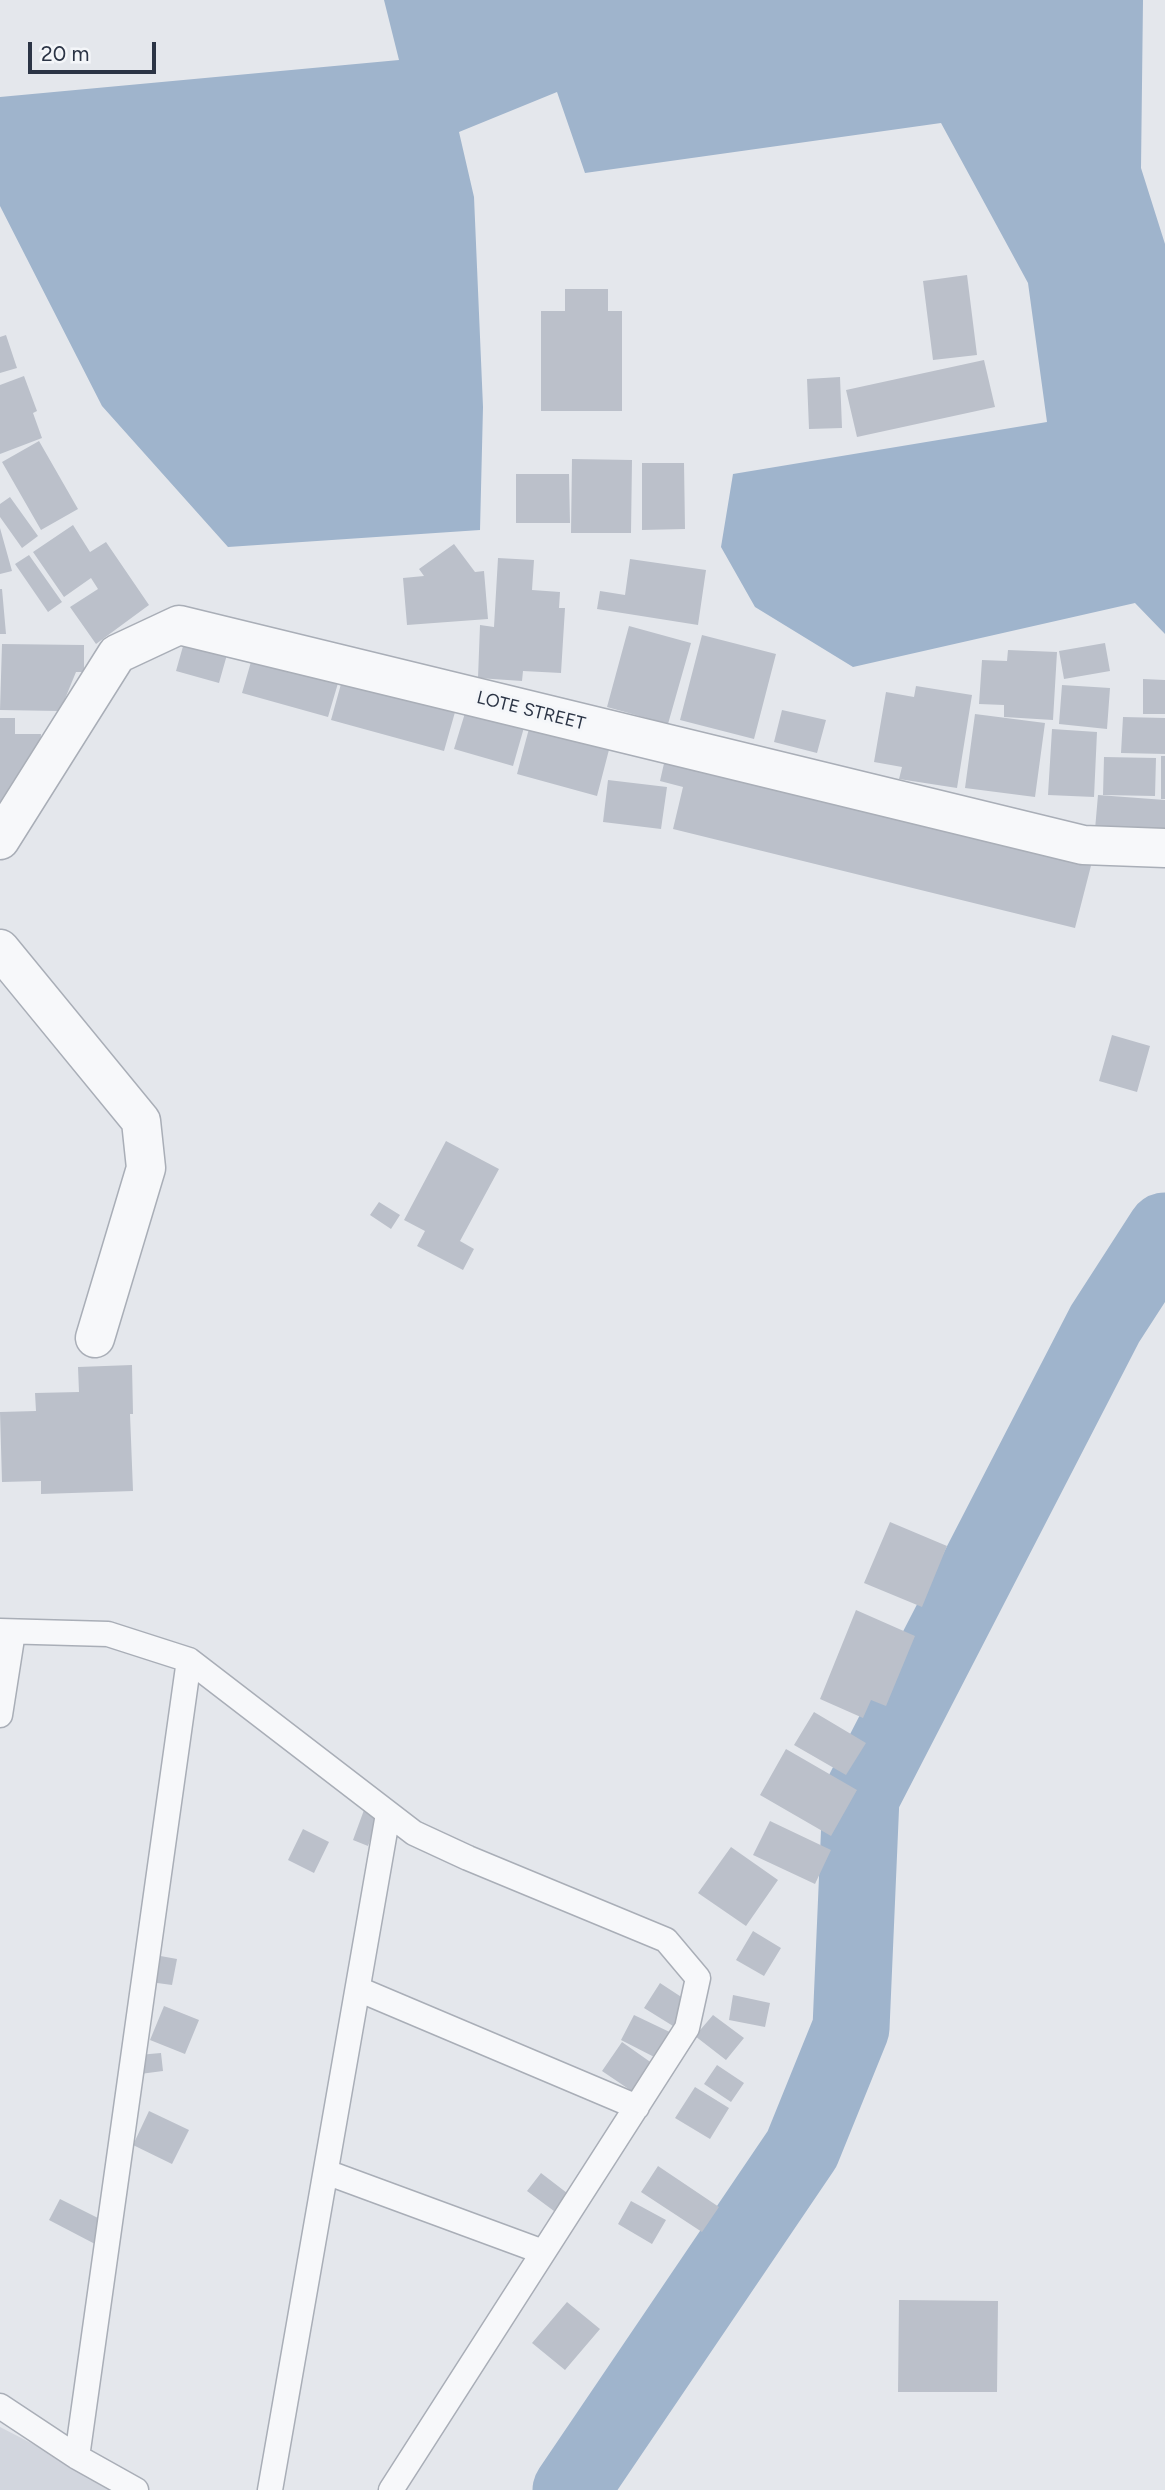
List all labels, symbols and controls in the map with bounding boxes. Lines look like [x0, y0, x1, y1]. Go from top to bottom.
scale bar [32, 28, 159, 72]
text: 20 m [41, 41, 89, 66]
street label: LOTE STREET [474, 687, 588, 735]

